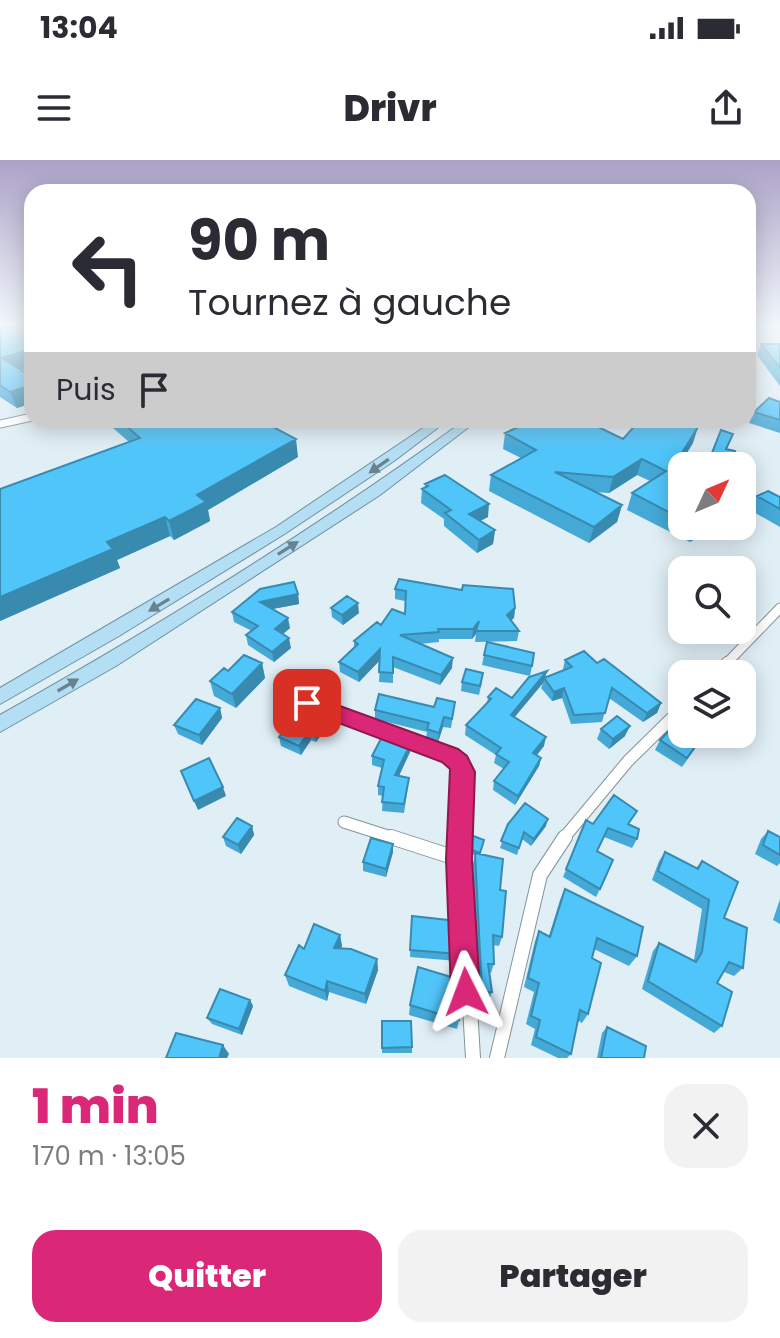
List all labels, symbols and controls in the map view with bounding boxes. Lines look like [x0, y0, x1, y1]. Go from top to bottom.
text: 13:04 [40, 6, 118, 49]
text: Drivr [343, 83, 437, 134]
icon: menu [32, 86, 76, 130]
icon: share [704, 86, 748, 130]
text: 90 m [188, 201, 330, 280]
icon: left [56, 216, 160, 320]
text: Tournez à gauche [188, 277, 511, 328]
text: Puis [56, 368, 116, 411]
icon: arrive [132, 368, 176, 412]
north arrow [668, 452, 756, 540]
map controls [668, 452, 756, 748]
one-way arrow [368, 458, 390, 474]
one-way arrow [277, 541, 299, 555]
button: search [668, 556, 756, 644]
one-way arrow [148, 597, 170, 611]
button: layers [668, 660, 756, 748]
pin [273, 669, 341, 737]
one-way arrow [56, 678, 79, 692]
icon: arrive [285, 681, 329, 725]
position arrow [424, 950, 508, 1034]
text: 1 min [32, 1073, 159, 1140]
button: close [664, 1084, 748, 1168]
text: 170 m · 13:05 [32, 1138, 186, 1174]
button: Quitter [32, 1230, 382, 1322]
button: Partager [398, 1230, 748, 1322]

